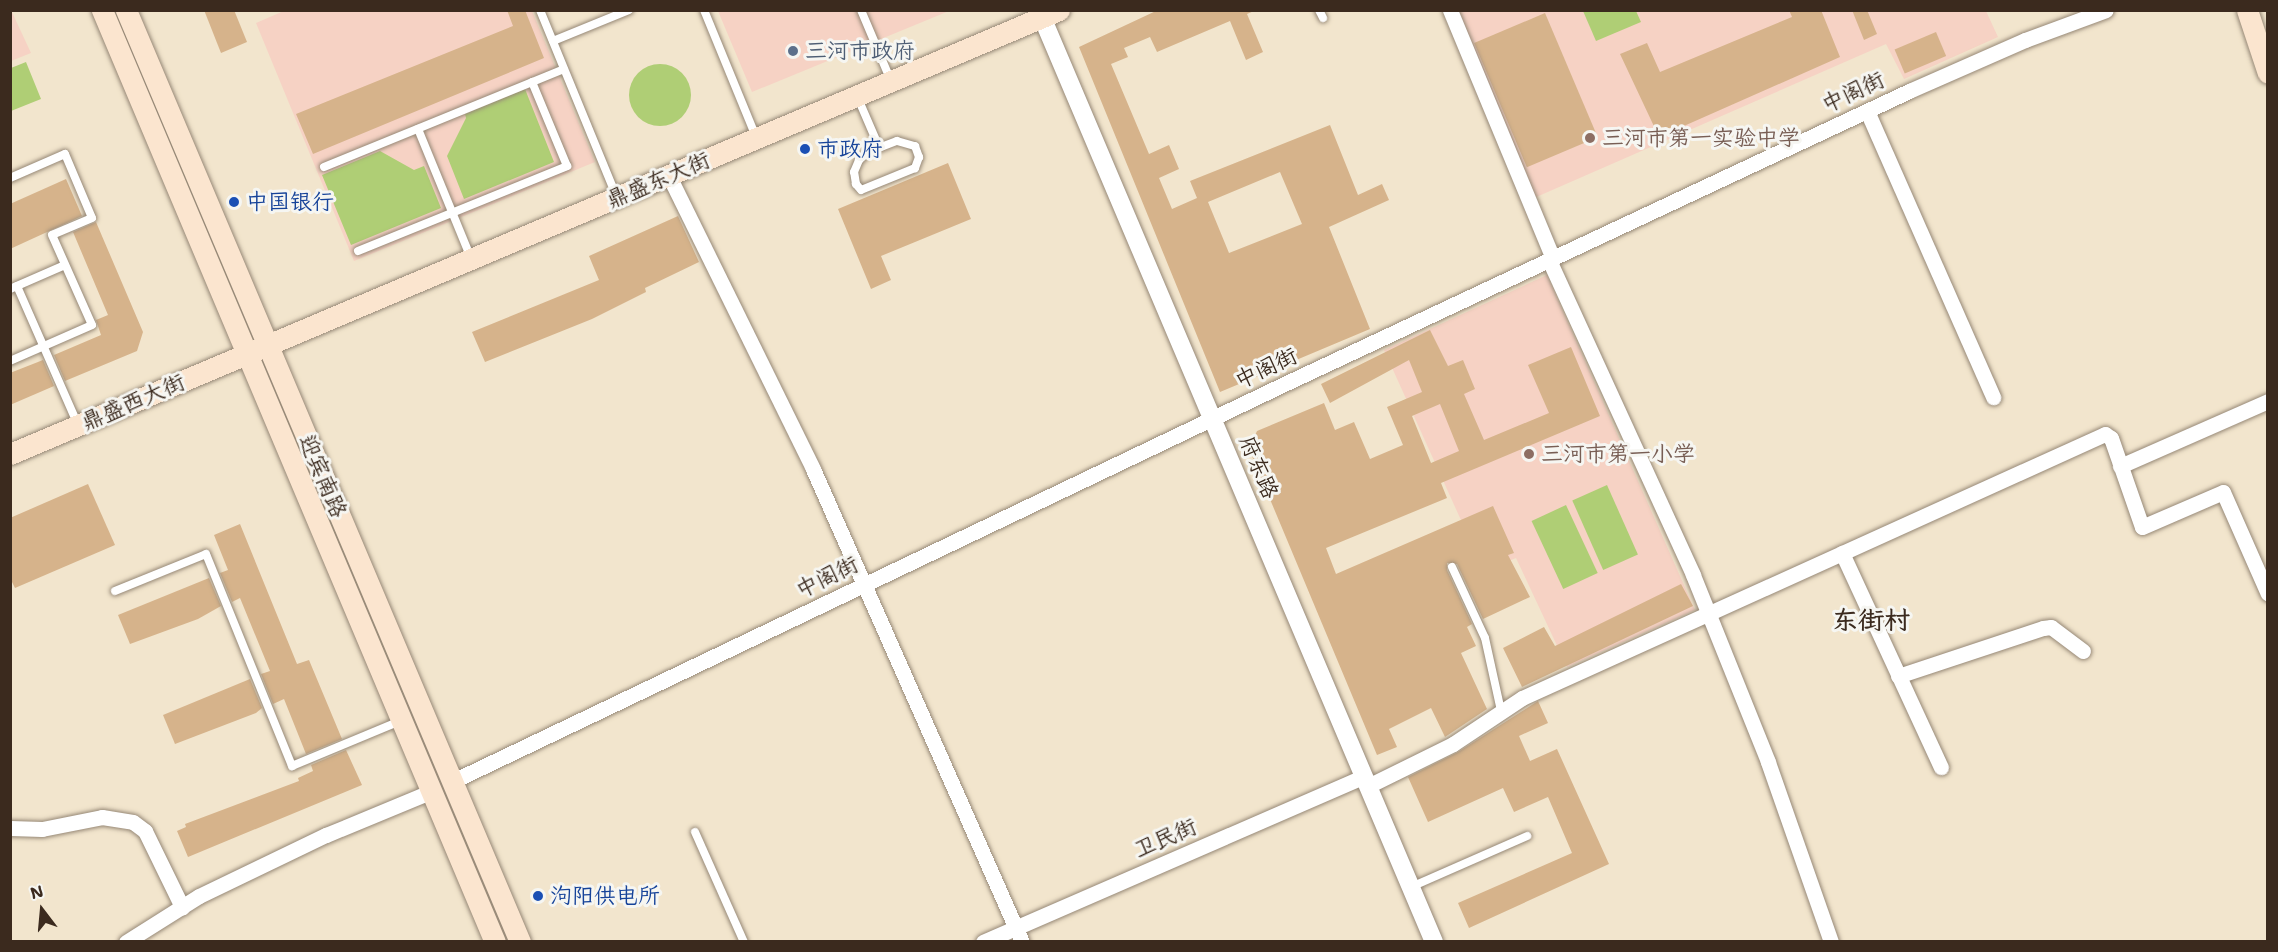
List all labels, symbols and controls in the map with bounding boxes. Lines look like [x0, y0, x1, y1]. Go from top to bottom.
place label: 三河市政府 [805, 38, 915, 64]
marker: 三河市政府 [786, 44, 800, 58]
street label: 中阁街 [1818, 66, 1888, 118]
place label: 三河市第一实验中学 [1602, 125, 1800, 151]
marker: 三河市第一实验中学 [1583, 131, 1597, 145]
place label: 市政府 [817, 136, 883, 162]
marker: 市政府 [798, 142, 812, 156]
street label: 鼎盛东大街 [602, 146, 714, 214]
place label: 中国银行 [246, 189, 334, 215]
marker: 中国银行 [227, 195, 241, 209]
street label: 中阁街 [1231, 342, 1301, 394]
street label: 鼎盛西大街 [77, 368, 189, 436]
street label: 迎宾南路 [294, 430, 352, 522]
street label: 府东路 [1234, 431, 1284, 503]
place label: 三河市第一小学 [1541, 441, 1695, 467]
marker: 三河市第一小学 [1522, 447, 1536, 461]
street label: 中阁街 [792, 551, 862, 603]
district label: 东街村 [1832, 604, 1910, 636]
street label: 卫民街 [1129, 813, 1201, 863]
north arrow [12, 880, 72, 940]
text: N [28, 880, 46, 904]
place label: 泃阳供电所 [550, 883, 660, 909]
marker: 泃阳供电所 [531, 889, 545, 903]

